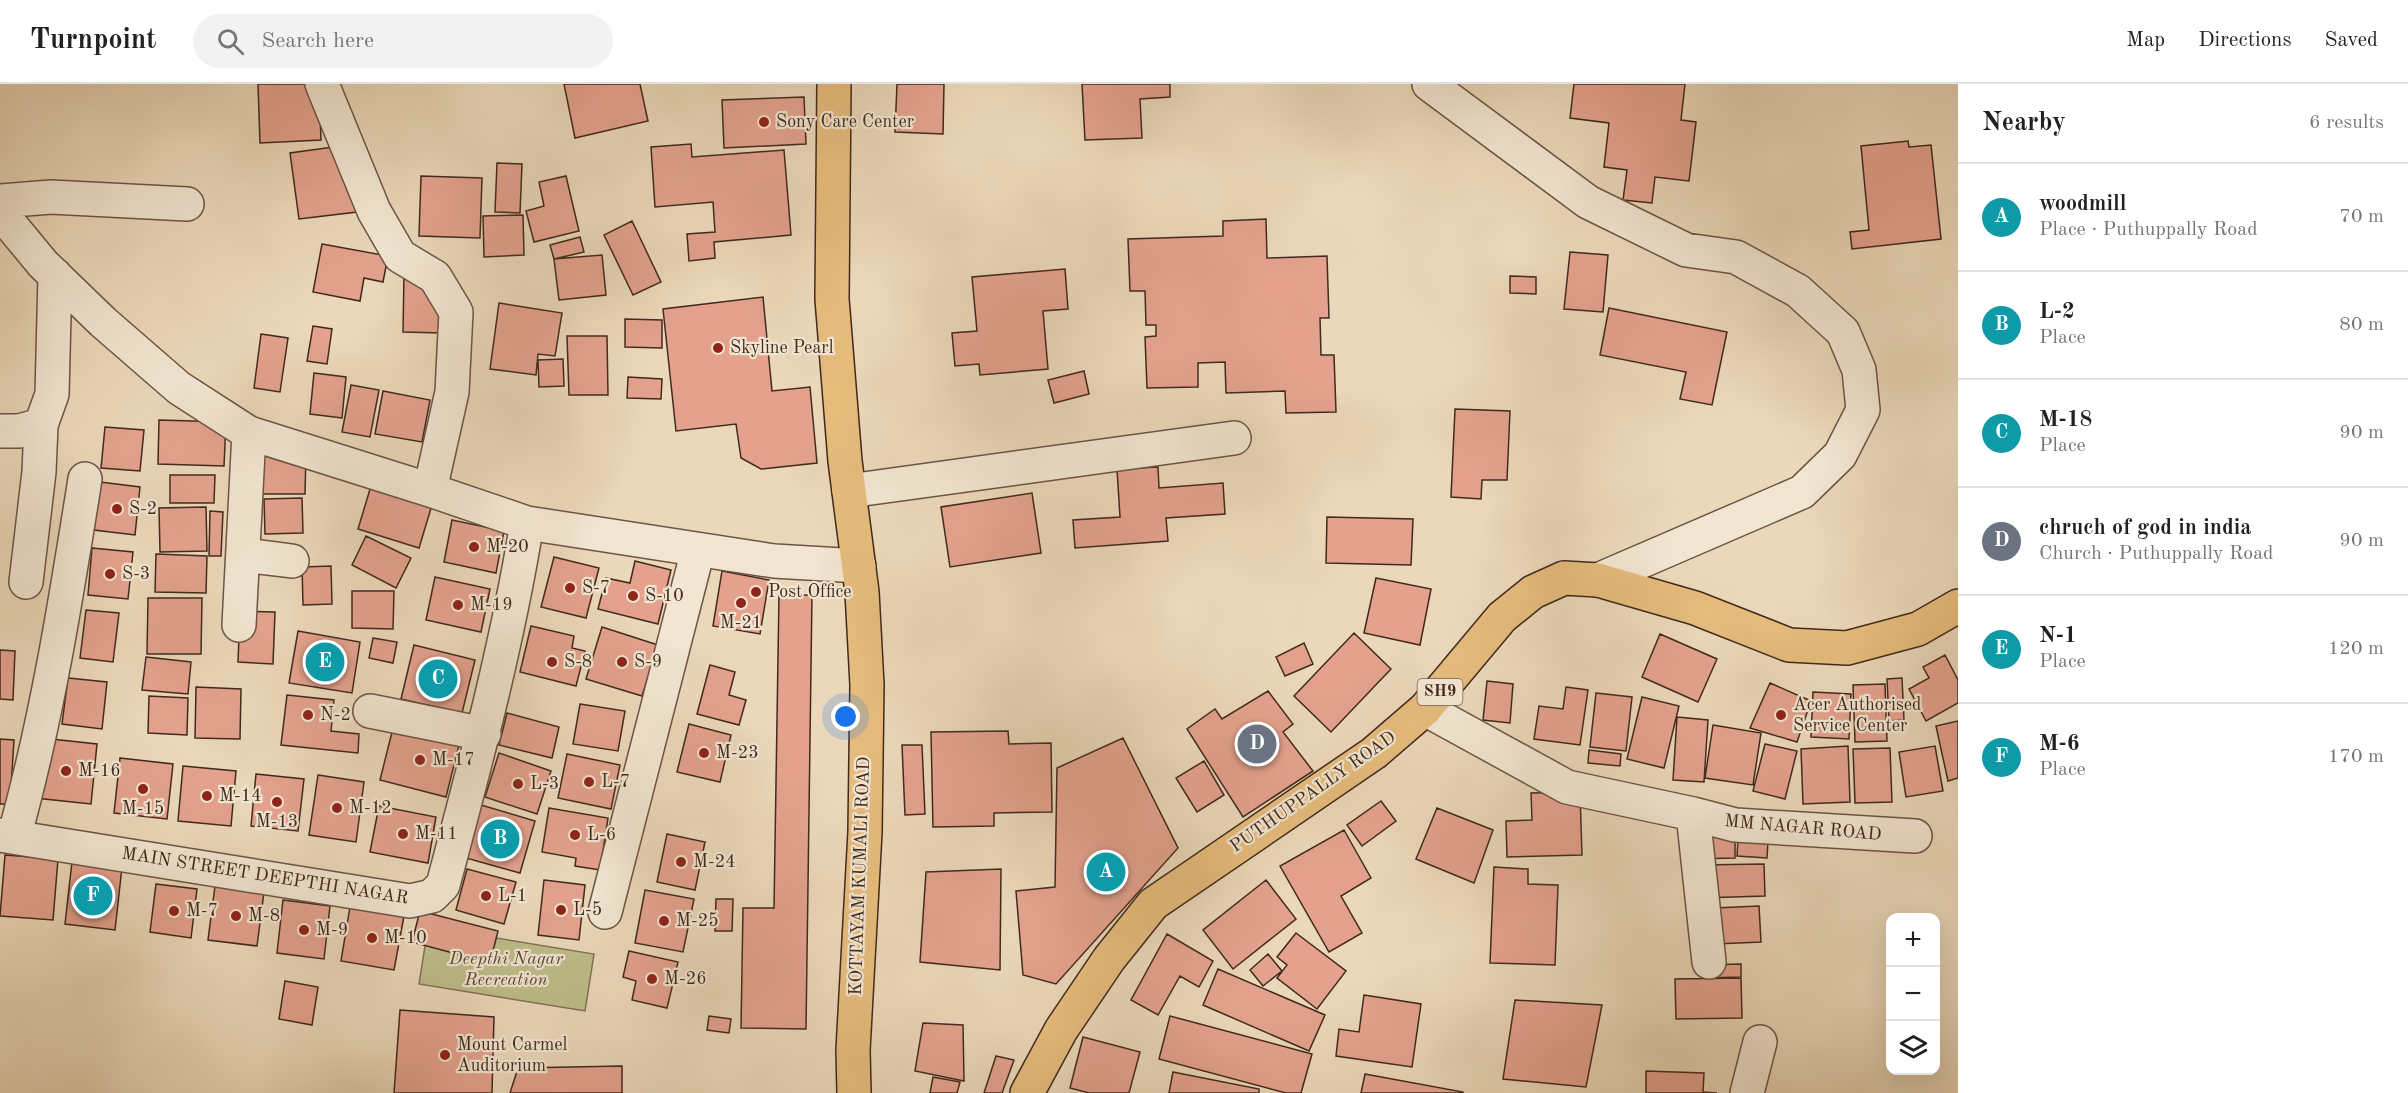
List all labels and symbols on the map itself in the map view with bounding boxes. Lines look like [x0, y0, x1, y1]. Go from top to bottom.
place label: Sony Care Center [776, 113, 915, 131]
marker: Sony Care Center [757, 115, 771, 129]
place label: Skyline Pearl [730, 339, 834, 357]
marker: Skyline Pearl [711, 341, 725, 355]
place label: S-2 [129, 500, 157, 518]
marker: S-2 [110, 502, 124, 516]
place label: M-20 [486, 538, 529, 556]
marker: M-20 [467, 540, 481, 554]
place label: S-3 [122, 565, 150, 583]
marker: S-3 [103, 567, 117, 581]
place label: S-7 [582, 579, 610, 597]
marker: S-7 [563, 581, 577, 595]
place label: Post Office [768, 583, 852, 601]
marker: Post Office [749, 585, 763, 599]
place label: S-10 [645, 587, 684, 605]
marker: S-10 [626, 589, 640, 603]
place label: M-19 [470, 596, 513, 614]
marker: M-21 [734, 596, 748, 610]
marker: M-19 [451, 598, 465, 612]
place label: M-21 [720, 614, 762, 632]
pin: E [306, 640, 344, 684]
place label: S-8 [564, 653, 592, 671]
place label: S-9 [634, 653, 662, 671]
marker: S-8 [545, 655, 559, 669]
marker: S-9 [615, 655, 629, 669]
pin: C [418, 656, 458, 702]
road number: SH9 [1418, 679, 1462, 705]
place label: Acer Authorised Service Center [1793, 696, 1921, 735]
your location [831, 702, 860, 731]
place label: N-2 [320, 706, 351, 724]
marker: N-2 [301, 708, 315, 722]
marker: Acer Authorised Service Center [1774, 708, 1788, 722]
pin: D [1238, 722, 1276, 766]
street label: PUTHUPPALLY ROAD [1226, 727, 1400, 857]
place label: M-23 [716, 744, 759, 762]
marker: M-23 [697, 746, 711, 760]
place label: M-17 [432, 751, 475, 769]
marker: M-17 [413, 753, 427, 767]
street label: KOTTAYAM KUMALI ROAD [847, 756, 873, 996]
place label: M-16 [78, 762, 121, 780]
marker: M-16 [59, 764, 73, 778]
place label: L-7 [601, 773, 630, 791]
place label: L-3 [530, 775, 559, 793]
marker: L-7 [582, 775, 596, 789]
marker: L-3 [511, 777, 525, 791]
marker: M-15 [136, 782, 150, 796]
place label: M-14 [219, 787, 262, 805]
marker: M-14 [200, 789, 214, 803]
marker: M-13 [270, 795, 284, 809]
place label: M-12 [349, 799, 392, 817]
place label: M-15 [122, 800, 164, 818]
marker: M-12 [330, 801, 344, 815]
street label: MM NAGAR ROAD [1724, 812, 1882, 844]
place label: M-13 [256, 813, 298, 831]
pin: B [480, 816, 520, 861]
place label: M-11 [415, 825, 458, 843]
place label: L-6 [587, 826, 616, 844]
marker: M-11 [396, 827, 410, 841]
marker: L-6 [568, 828, 582, 842]
street label: MAIN STREET DEEPTHI NAGAR [120, 844, 410, 908]
pin: A [1086, 850, 1126, 894]
place label: M-24 [693, 853, 736, 871]
marker: M-24 [674, 855, 688, 869]
pin: F [74, 874, 112, 918]
place label: L-1 [498, 887, 527, 905]
marker: L-1 [479, 889, 493, 903]
place label: L-5 [573, 901, 602, 919]
place label: M-7 [186, 902, 218, 920]
marker: L-5 [554, 903, 568, 917]
marker: M-7 [167, 904, 181, 918]
place label: M-8 [248, 907, 280, 925]
marker: M-8 [229, 909, 243, 923]
place label: M-25 [676, 912, 719, 930]
marker: M-25 [657, 914, 671, 928]
place label: M-9 [316, 921, 348, 939]
marker: M-9 [297, 923, 311, 937]
place label: M-10 [384, 929, 427, 947]
marker: M-10 [365, 931, 379, 945]
park label: Deepthi Nagar Recreation [448, 950, 564, 989]
place label: M-26 [664, 970, 707, 988]
marker: M-26 [645, 972, 659, 986]
place label: Mount Carmel Auditorium [457, 1036, 568, 1075]
marker: Mount Carmel Auditorium [438, 1048, 452, 1062]

